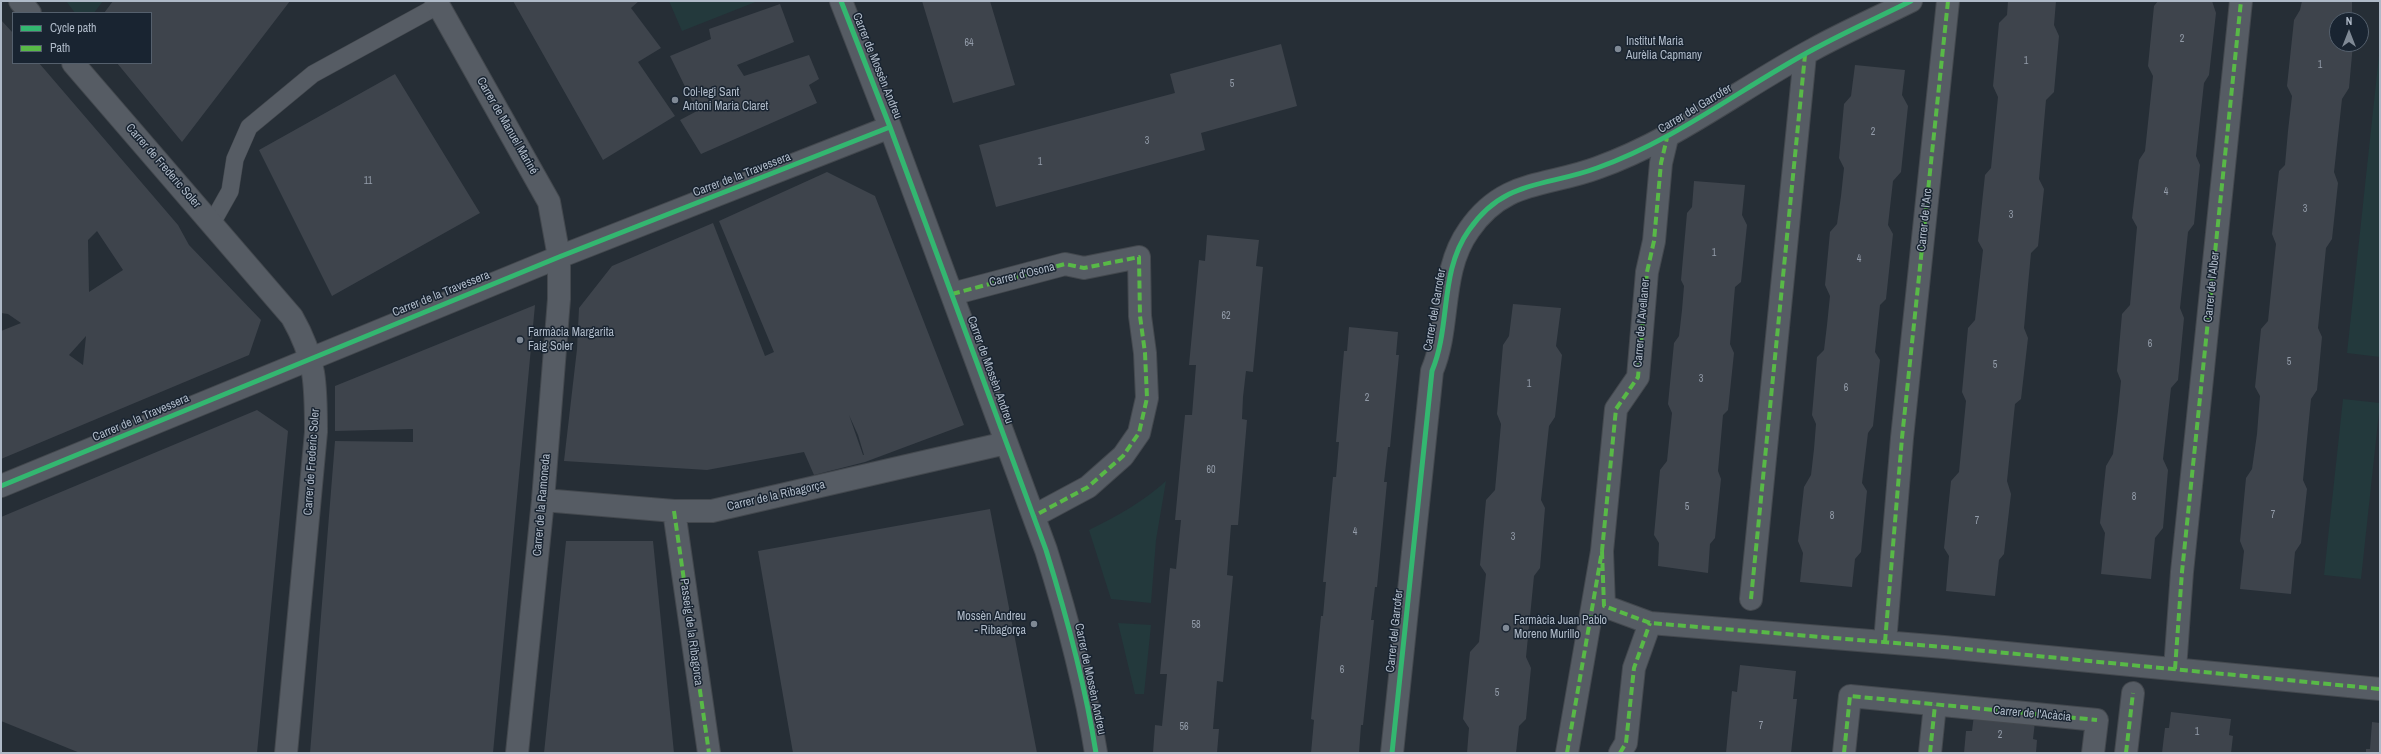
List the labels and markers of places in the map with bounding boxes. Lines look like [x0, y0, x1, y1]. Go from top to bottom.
place label: Institut Maria Aurèlia Capmany [1626, 35, 1702, 63]
marker: Institut Maria Aurèlia Capmany [1613, 44, 1623, 54]
place label: Col·legi Sant Antoni Maria Claret [683, 86, 768, 114]
marker: Col·legi Sant Antoni Maria Claret [670, 95, 680, 105]
place label: Farmàcia Margarita Faig Soler [528, 326, 614, 354]
marker: Farmàcia Margarita Faig Soler [515, 335, 525, 345]
place label: Mossèn Andreu - Ribagorça [957, 610, 1026, 638]
place label: Farmàcia Juan Pablo Moreno Murillo [1514, 614, 1607, 642]
marker: Mossèn Andreu - Ribagorça [1029, 619, 1039, 629]
marker: Farmàcia Juan Pablo Moreno Murillo [1501, 623, 1511, 633]

